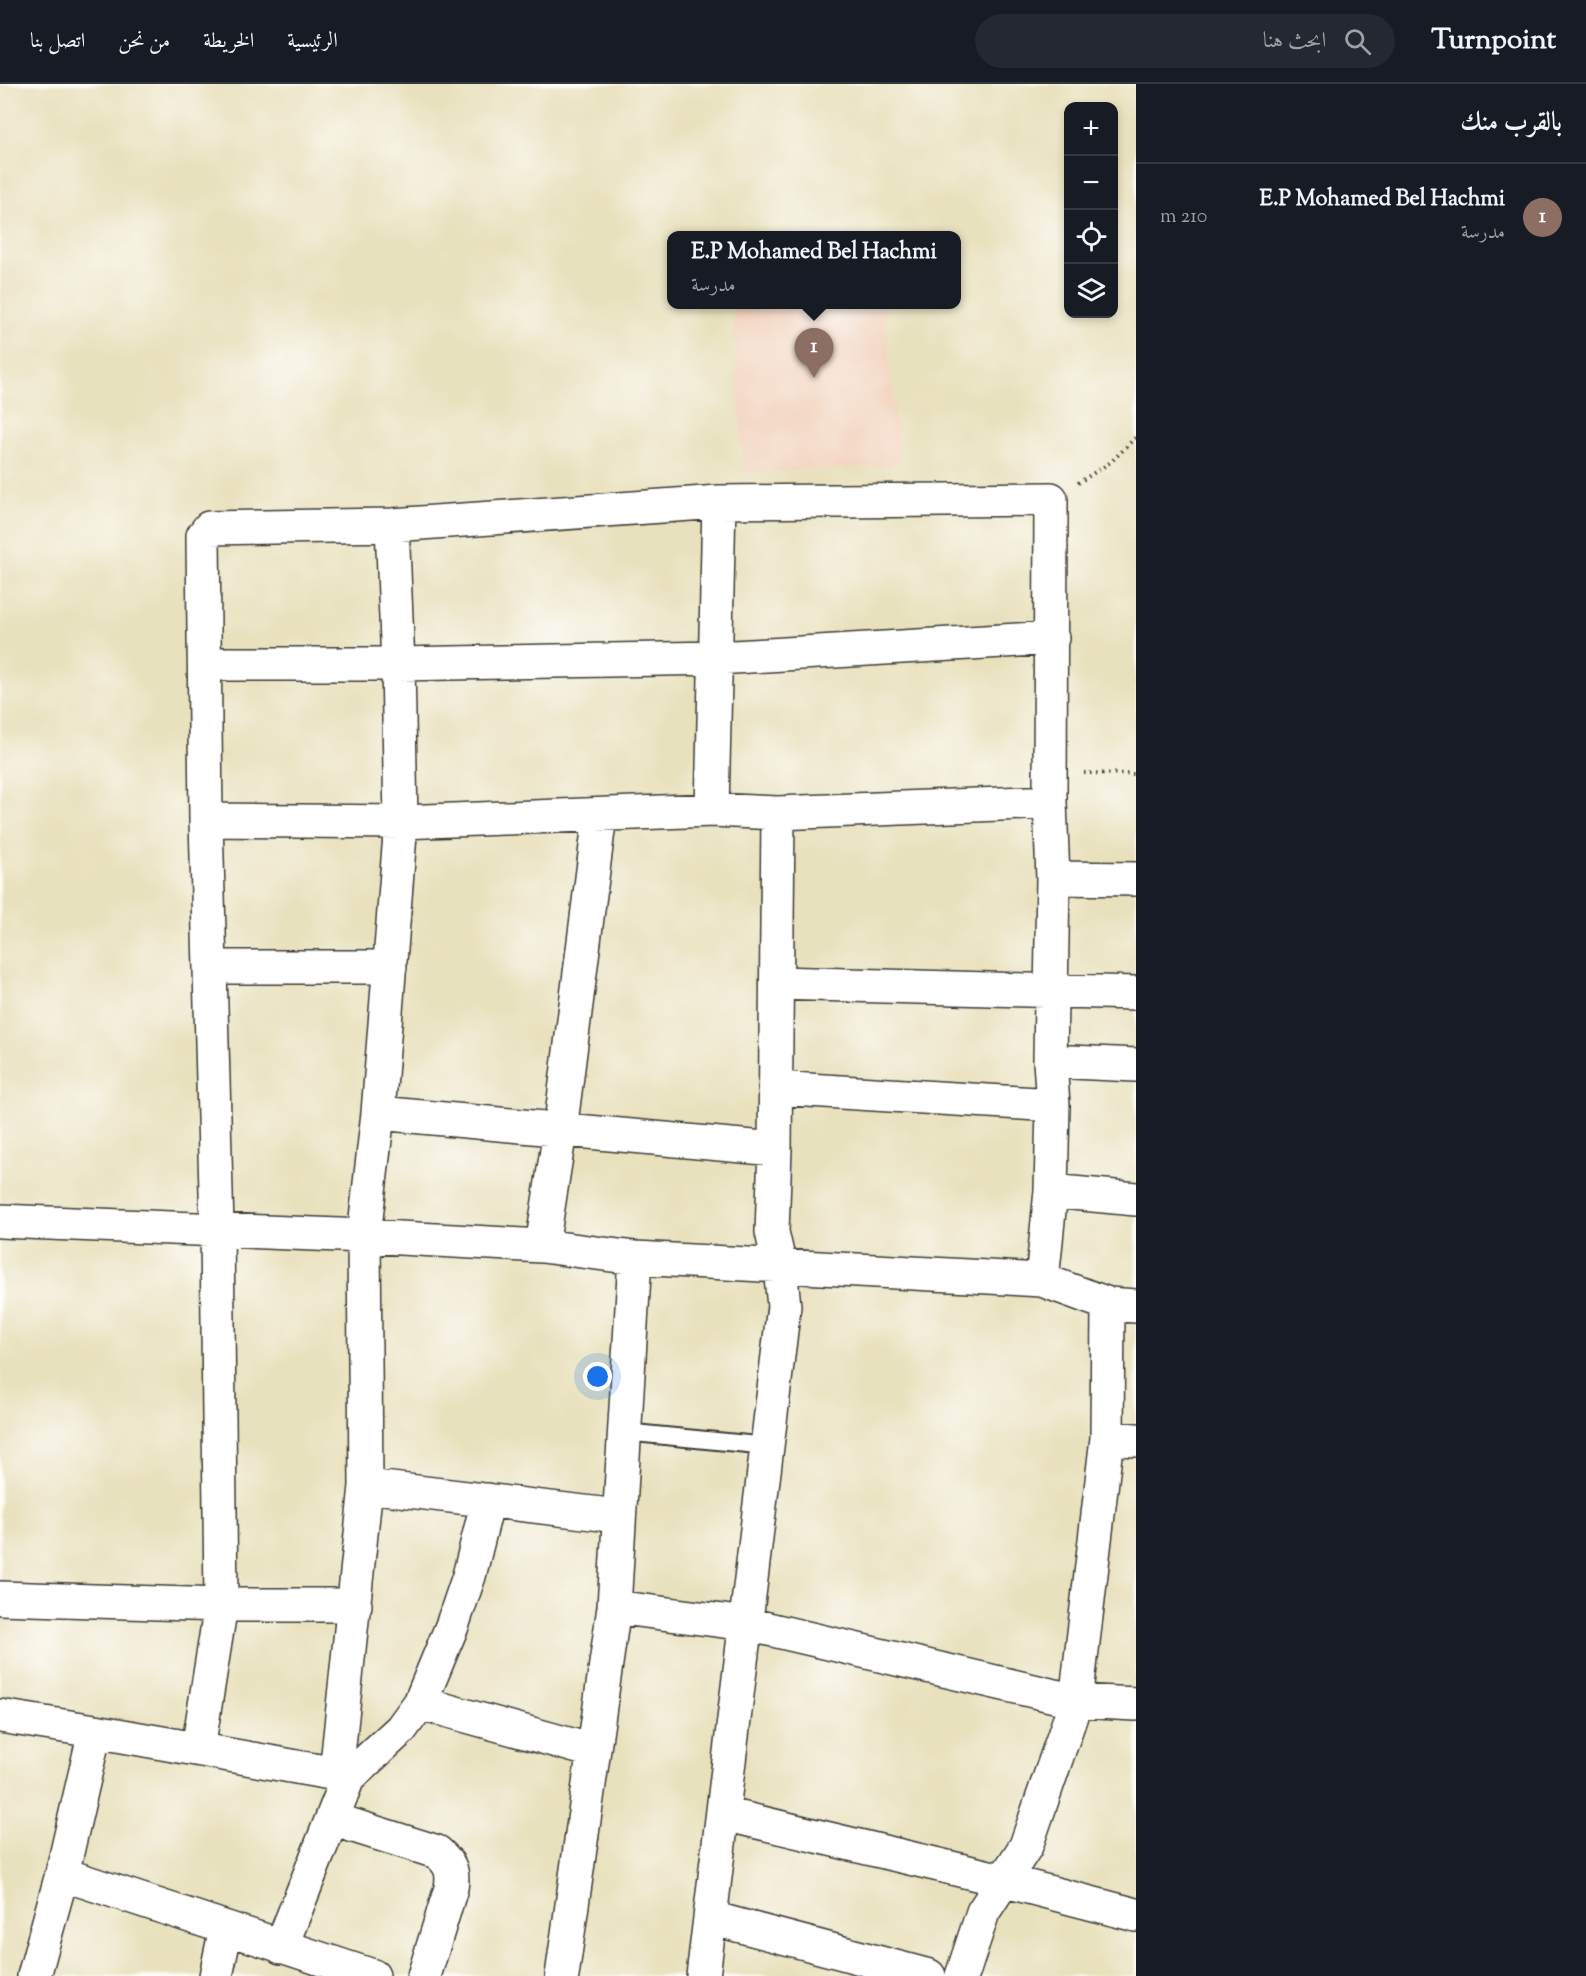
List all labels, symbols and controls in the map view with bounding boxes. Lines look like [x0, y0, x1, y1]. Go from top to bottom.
search box [975, 14, 1395, 68]
text: Turnpoint [1431, 21, 1556, 61]
icon: search [1341, 25, 1374, 58]
text: ابحث هنا [1263, 26, 1326, 58]
text: اتصل بنا [30, 27, 85, 57]
text: من نحن [118, 27, 170, 57]
text: الخريطة [203, 27, 254, 57]
text: الرئيسية [287, 27, 338, 57]
map controls [1064, 102, 1118, 318]
button: + [1064, 102, 1118, 156]
text: بالقرب منك [1460, 105, 1562, 142]
button: − [1064, 156, 1118, 210]
text: E.P Mohamed Bel Hachmi [1260, 184, 1505, 216]
text: 210 m [1160, 203, 1207, 232]
text: 1 [1539, 203, 1546, 232]
button: locate [1064, 210, 1118, 264]
text: مدرسة [1461, 219, 1505, 248]
popup [667, 231, 961, 309]
text: E.P Mohamed Bel Hachmi [691, 237, 937, 269]
button: layers [1064, 264, 1118, 318]
text: مدرسة [691, 272, 735, 301]
pin: 1 [794, 328, 834, 378]
your location [583, 1362, 612, 1391]

